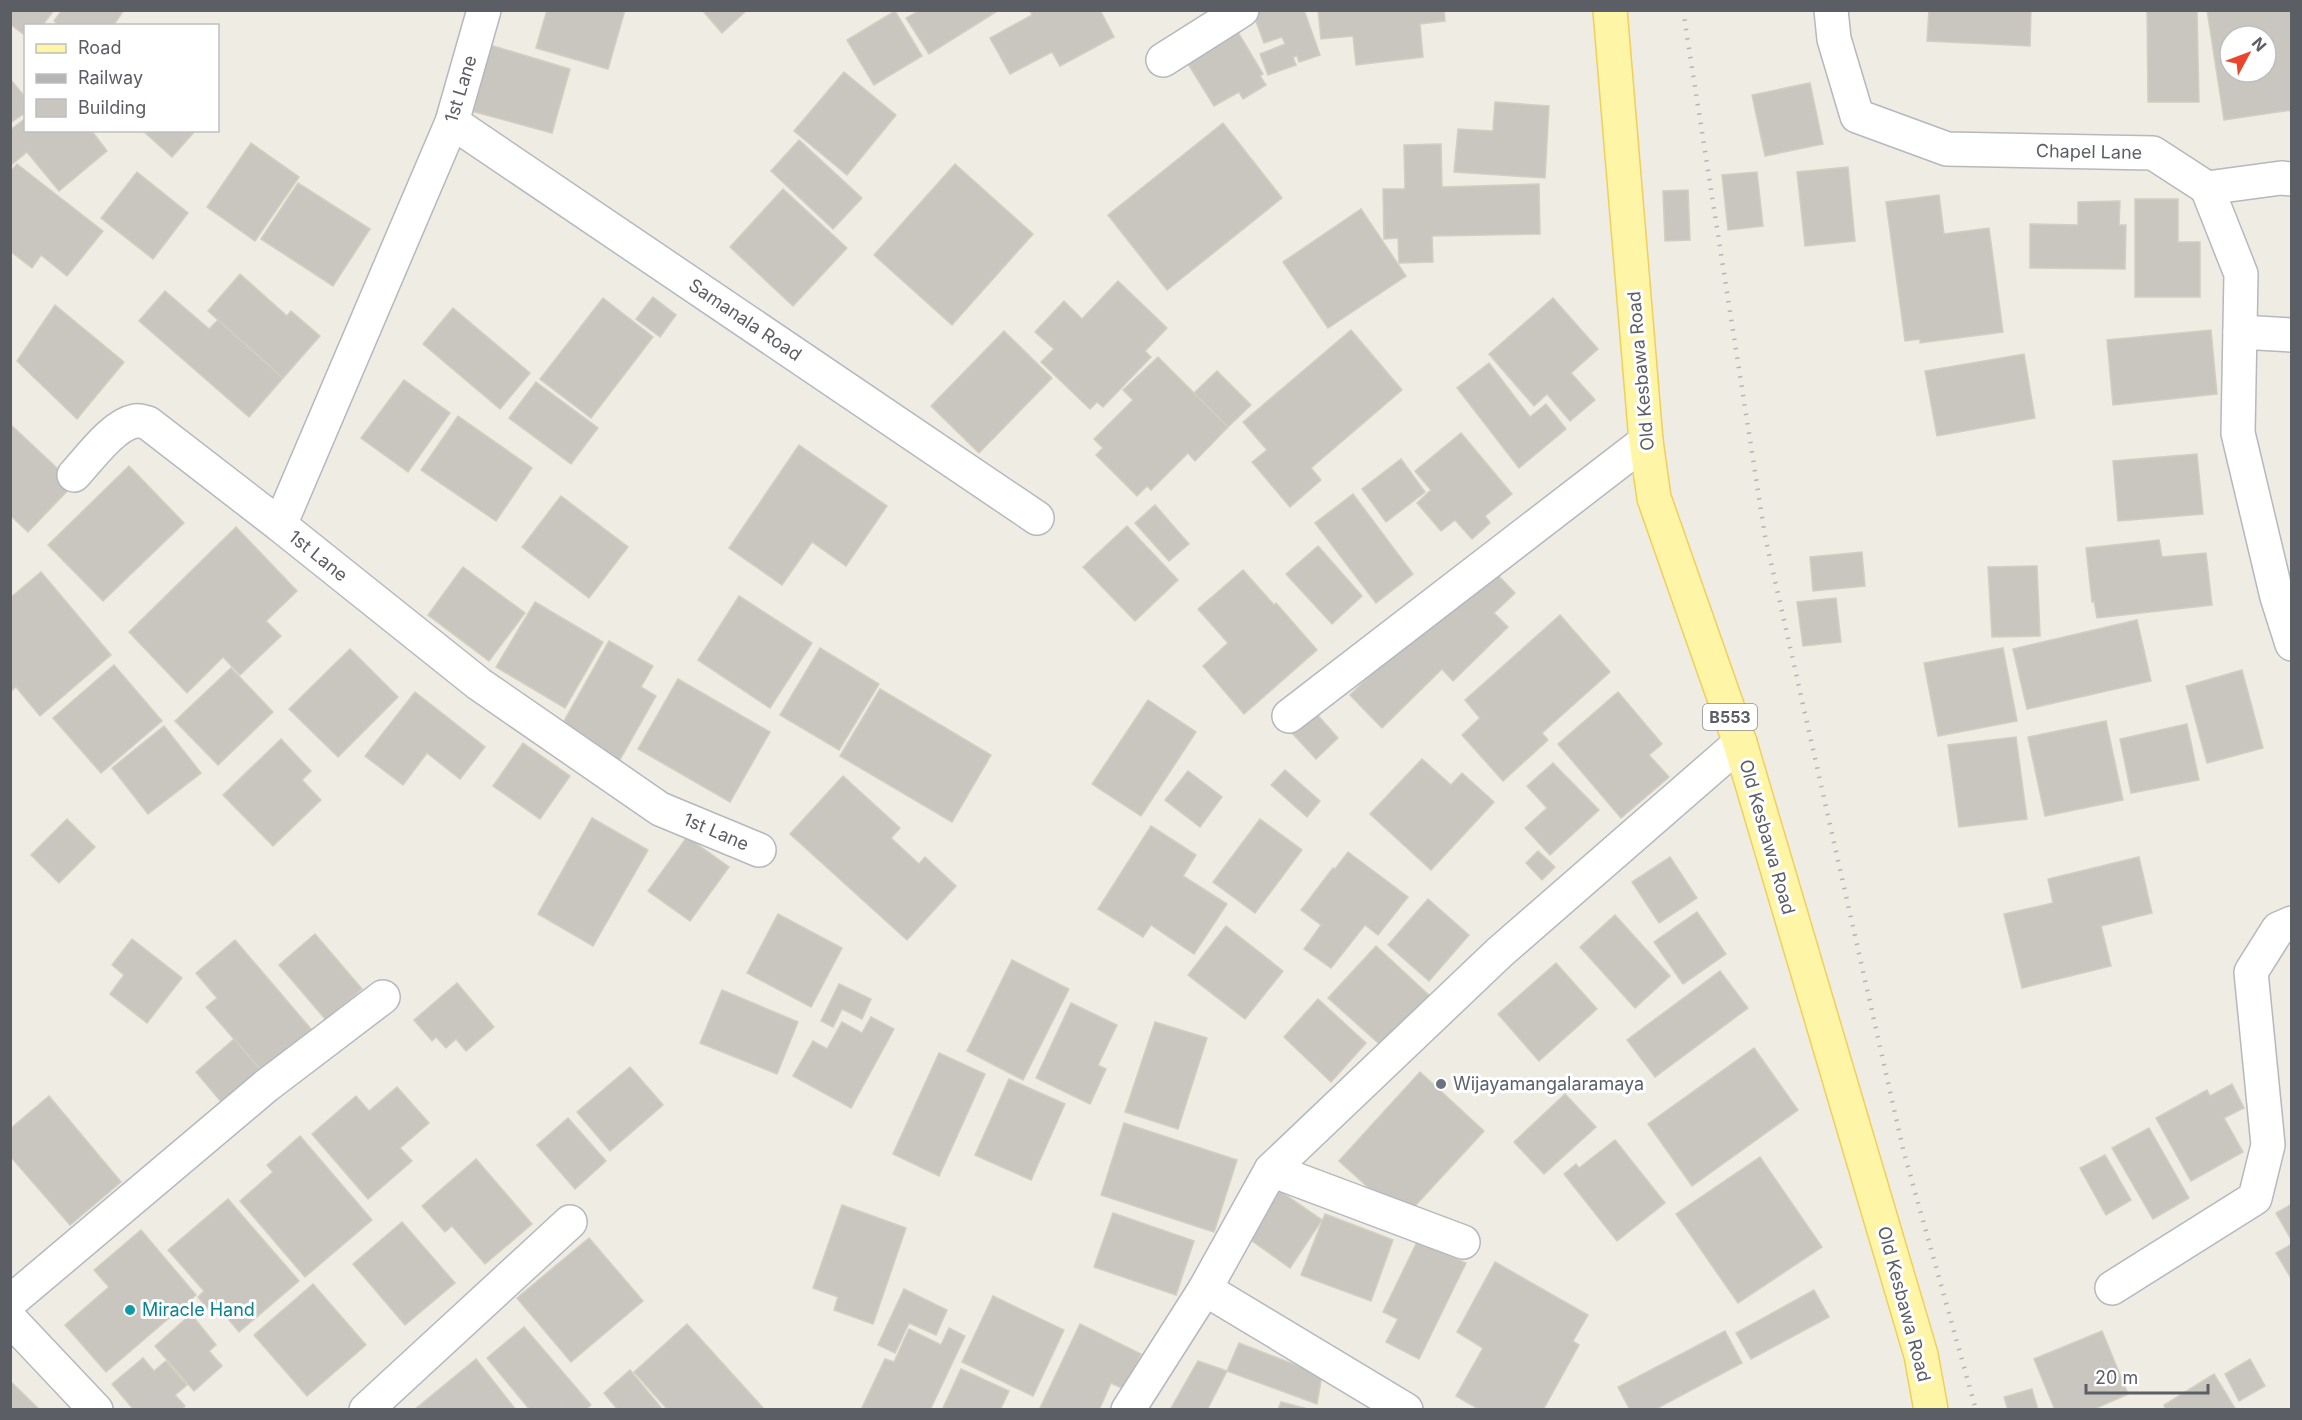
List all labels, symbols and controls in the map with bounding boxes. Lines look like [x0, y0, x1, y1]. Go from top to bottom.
legend [24, 24, 219, 132]
north arrow [2218, 24, 2278, 84]
text: N [2248, 33, 2271, 55]
text: Road [78, 37, 121, 58]
street label: 1st Lane [440, 53, 481, 125]
text: Railway [78, 67, 143, 88]
text: Building [78, 97, 146, 118]
street label: Chapel Lane [2036, 140, 2142, 163]
street label: Samanala Road [685, 274, 806, 365]
street label: Old Kesbawa Road [1623, 290, 1658, 452]
street label: 1st Lane [285, 526, 352, 586]
road number: B553 [1703, 704, 1757, 730]
street label: Old Kesbawa Road [1735, 757, 1800, 917]
street label: 1st Lane [680, 808, 752, 855]
place label: Wijayamangalaramaya [1453, 1073, 1644, 1094]
marker: Wijayamangalaramaya [1434, 1077, 1448, 1091]
street label: Old Kesbawa Road [1874, 1224, 1935, 1384]
place label: Miracle Hand [142, 1299, 255, 1320]
marker: Miracle Hand [123, 1303, 137, 1317]
scale bar [2086, 1357, 2208, 1395]
text: 20 m [2095, 1367, 2138, 1388]

